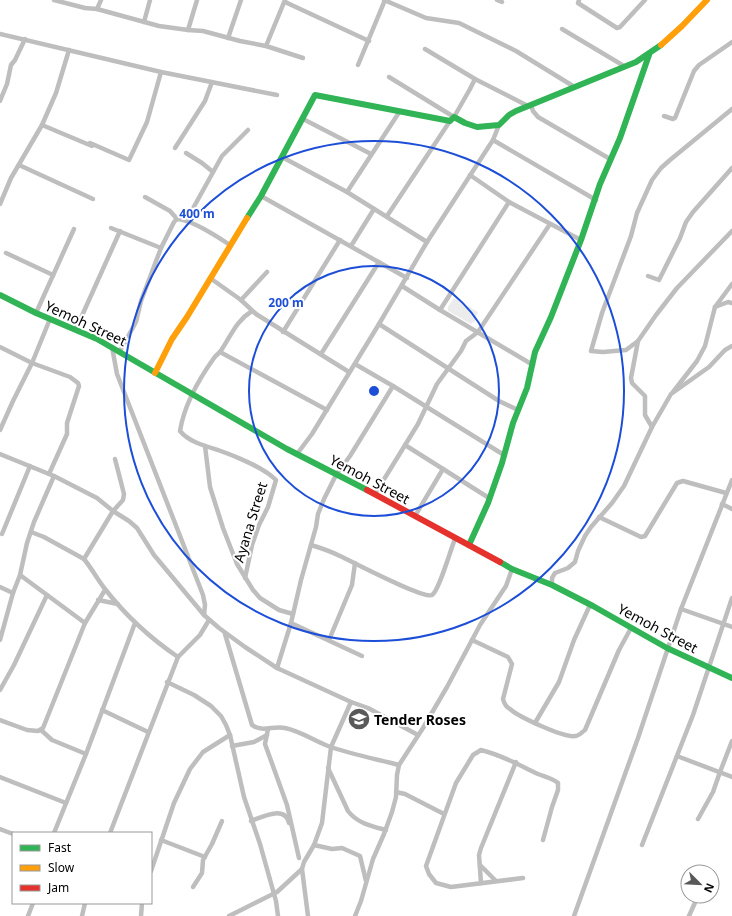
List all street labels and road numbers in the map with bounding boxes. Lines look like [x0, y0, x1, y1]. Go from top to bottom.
street label: Yemoh Street [42, 296, 130, 350]
street label: Yemoh Street [327, 450, 413, 508]
street label: Ayana Street [229, 479, 271, 565]
street label: Yemoh Street [615, 599, 701, 657]

